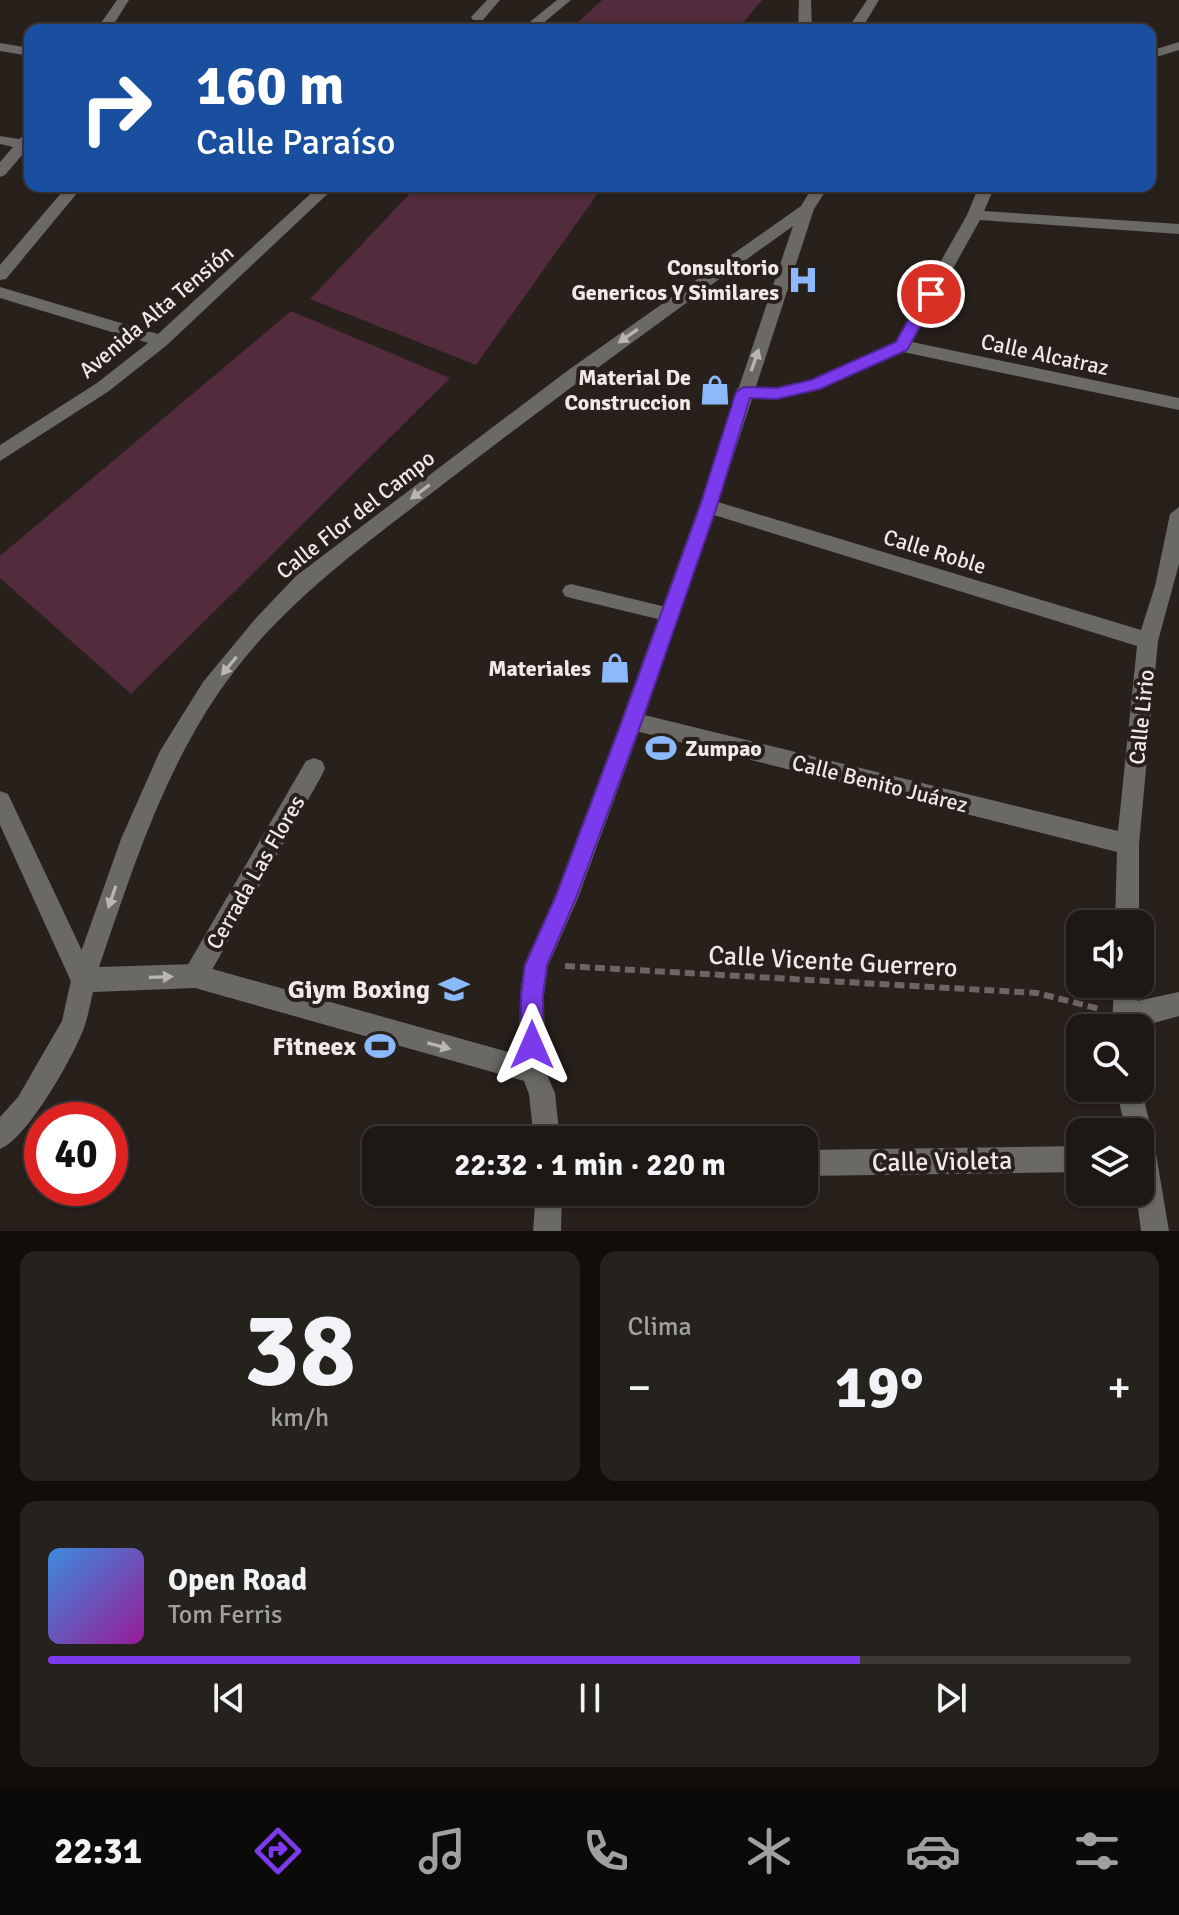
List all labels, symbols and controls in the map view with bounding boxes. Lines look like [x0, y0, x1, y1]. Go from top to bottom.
text: 160 m [196, 51, 344, 120]
icon: right [64, 56, 168, 160]
text: Calle Paraíso [196, 120, 396, 165]
street label: Avenida Alta Tensión [74, 239, 239, 384]
place label: Consultorio Genericos Y Similares [571, 254, 779, 306]
pin [897, 260, 965, 328]
hospital icon: Consultorio Genericos Y Similares [786, 263, 820, 297]
icon: arrive [909, 272, 953, 316]
one-way arrow [618, 328, 639, 343]
street label: Calle Alcatraz [979, 328, 1111, 381]
one-way arrow [749, 347, 761, 371]
place label: Material De Construccion [564, 364, 691, 416]
shop icon: Material De Construccion [698, 373, 732, 407]
street label: Calle Flor del Campo [271, 444, 440, 585]
one-way arrow [410, 484, 431, 500]
street label: Calle Roble [880, 523, 989, 580]
shop icon: Materiales [598, 651, 632, 685]
place label: Materiales [488, 655, 591, 682]
one-way arrow [221, 656, 237, 676]
street label: Calle Lirio [1123, 668, 1160, 766]
sports icon: Zumpao [644, 731, 678, 765]
place label: Zumpao [685, 735, 762, 762]
street label: Calle Benito Juárez [789, 749, 971, 818]
street label: Cerrada Las Flores [200, 790, 310, 954]
one-way arrow [106, 885, 118, 909]
map controls [1066, 910, 1154, 1206]
button: sound [1066, 910, 1154, 998]
street label: Calle Vicente Guerrero [708, 939, 958, 984]
one-way arrow [149, 971, 174, 984]
school or university icon: Giym Boxing [437, 972, 471, 1006]
place label: Giym Boxing [288, 974, 430, 1006]
position arrow [490, 1003, 574, 1087]
button: search [1066, 1014, 1154, 1102]
sports icon: Fitneex [363, 1029, 397, 1063]
place label: Fitneex [272, 1031, 356, 1063]
one-way arrow [427, 1041, 452, 1053]
speed limit sign: 40 [24, 1102, 128, 1206]
button: layers [1066, 1118, 1154, 1206]
street label: Calle Violeta [872, 1145, 1012, 1179]
text: 22:32 · 1 min · 220 m [454, 1147, 726, 1184]
text: 38 [244, 1286, 356, 1414]
text: Clima [628, 1311, 692, 1343]
text: 19° [835, 1351, 924, 1425]
text: − [628, 1361, 651, 1415]
text: + [1107, 1361, 1131, 1415]
text: km/h [270, 1402, 329, 1434]
text: Open Road [168, 1562, 307, 1599]
text: Tom Ferris [168, 1599, 282, 1631]
icon: previous [207, 1676, 251, 1720]
icon: pause [568, 1676, 612, 1720]
icon: next [929, 1676, 973, 1720]
icon: directions [250, 1823, 306, 1879]
icon: music [414, 1823, 470, 1879]
icon: phone [578, 1823, 634, 1879]
icon: climate [741, 1823, 797, 1879]
icon: car [905, 1823, 961, 1879]
icon: filters [1069, 1823, 1125, 1879]
text: 22:31 [54, 1829, 142, 1874]

